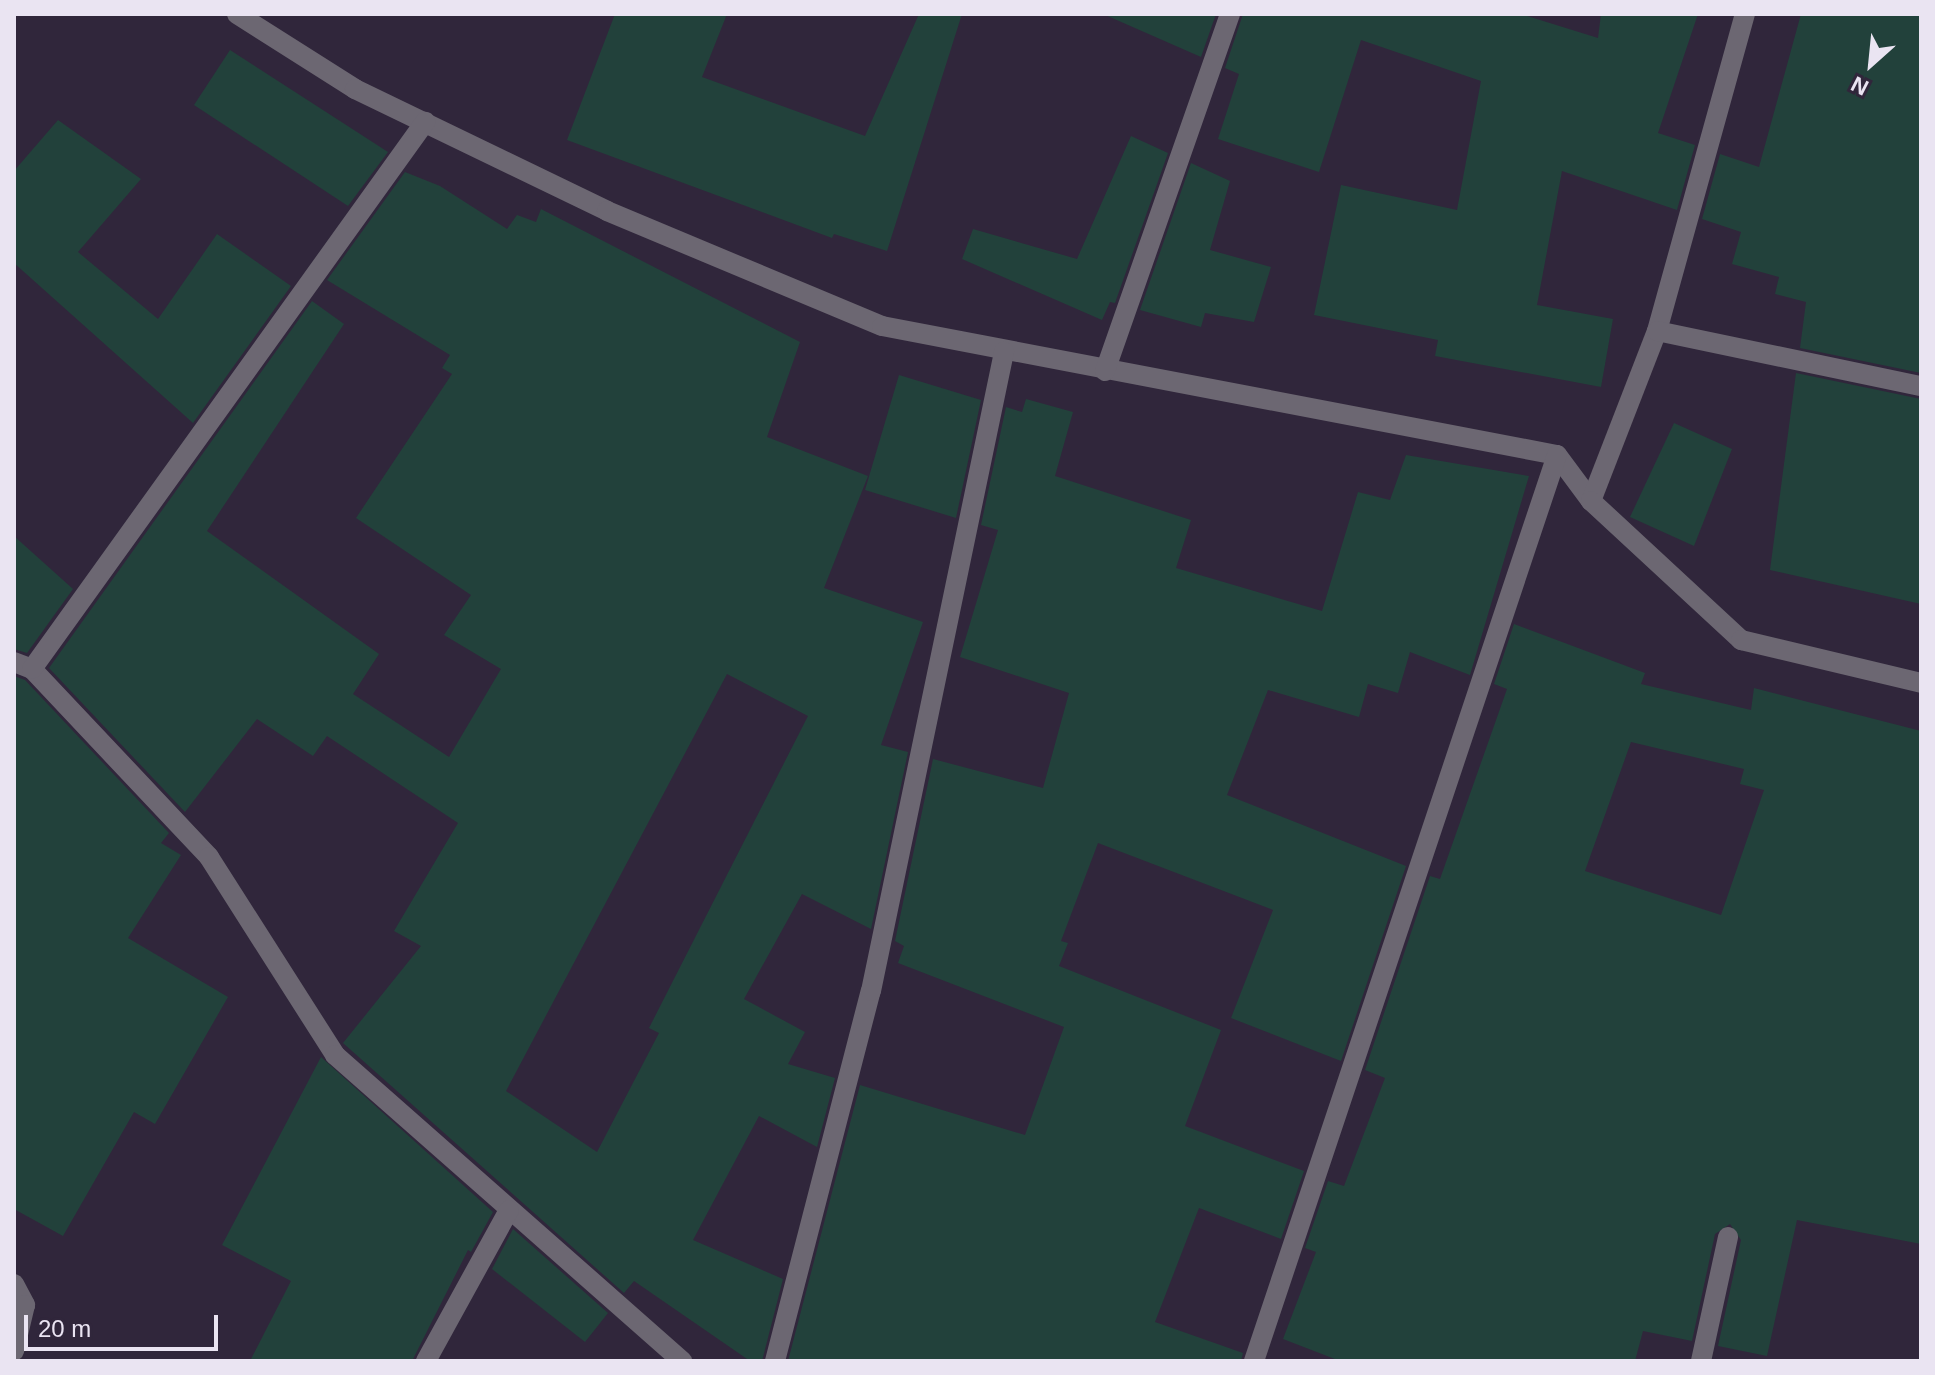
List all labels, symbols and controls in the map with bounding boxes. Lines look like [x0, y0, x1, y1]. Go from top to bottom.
north arrow [1831, 24, 1911, 104]
text: N [1847, 71, 1873, 101]
scale bar [28, 1299, 222, 1349]
text: 20 m [38, 1315, 91, 1342]

